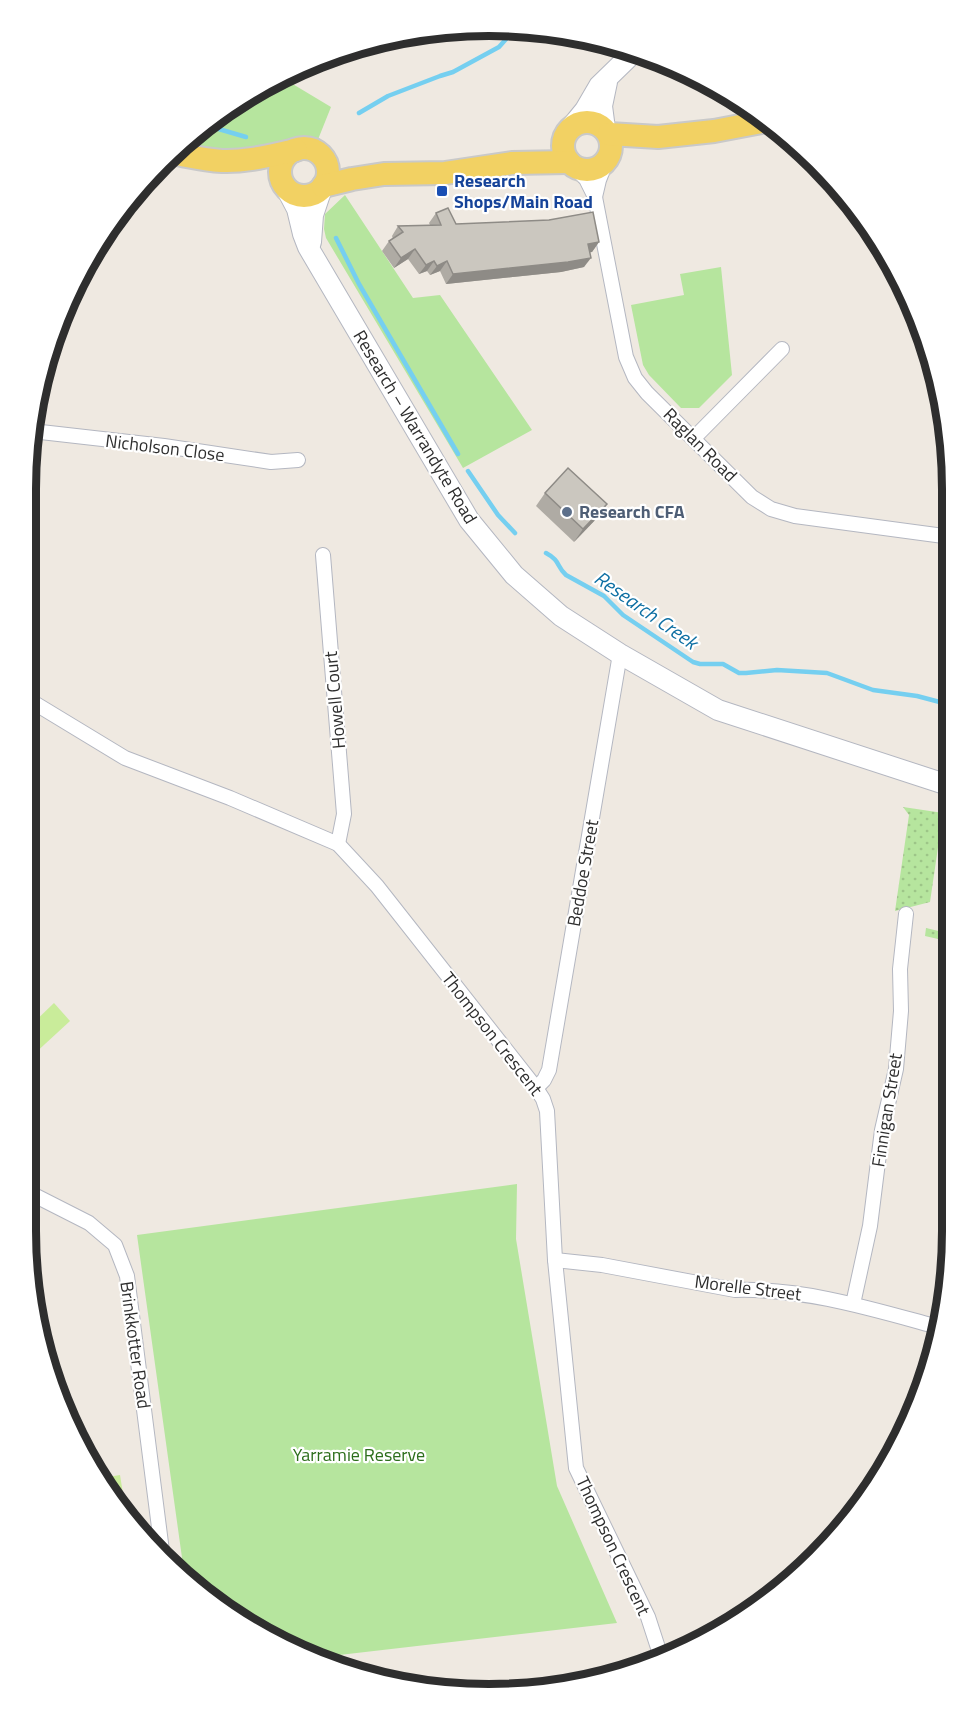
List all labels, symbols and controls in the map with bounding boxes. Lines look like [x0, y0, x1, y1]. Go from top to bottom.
place label: Research Shops/Main Road [454, 167, 593, 215]
marker: Research Shops/Main Road [435, 184, 449, 198]
street label: Research – Warrandyte Road [347, 325, 484, 529]
street label: Raglan Road [657, 401, 744, 488]
street label: Nicholson Close [104, 427, 226, 468]
place label: Research CFA [579, 498, 685, 525]
marker: Research CFA [560, 505, 574, 519]
water label: Research Creek [588, 562, 706, 658]
street label: Howell Court [317, 650, 352, 750]
street label: Beddoe Street [560, 817, 605, 929]
street label: Thompson Crescent [435, 966, 550, 1102]
street label: Finnigan Street [864, 1050, 909, 1169]
street label: Morelle Street [693, 1268, 804, 1308]
street label: Brinkkotter Road [113, 1280, 158, 1410]
park label: Yarramie Reserve [293, 1441, 425, 1468]
street label: Thompson Crescent [569, 1472, 658, 1620]

